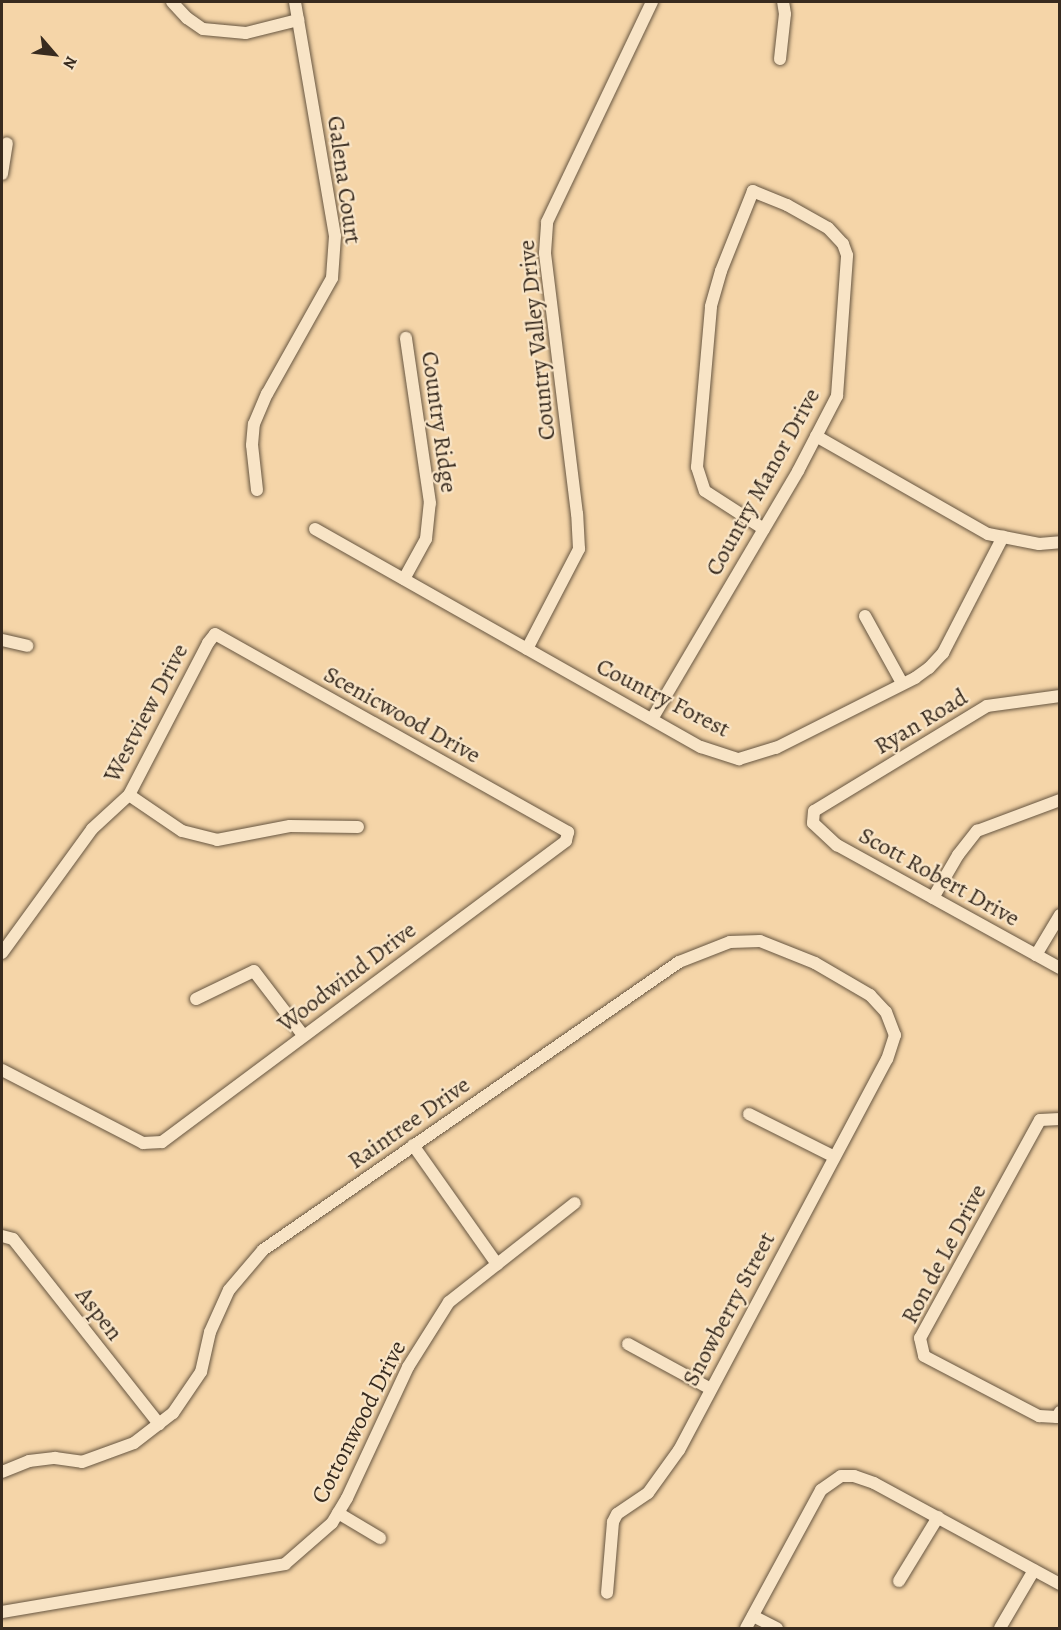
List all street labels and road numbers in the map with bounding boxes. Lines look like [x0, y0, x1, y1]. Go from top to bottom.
street label: Galena Court [321, 114, 367, 246]
street label: Country Valley Drive [512, 238, 562, 442]
street label: Country Ridge [415, 349, 463, 495]
street label: Country Manor Drive [700, 383, 826, 581]
street label: Westview Drive [97, 639, 195, 787]
street label: Country Forest [591, 652, 735, 744]
street label: Scenicwood Drive [319, 660, 485, 770]
street label: Ryan Road [869, 683, 973, 761]
street label: Scott Robert Drive [854, 821, 1024, 933]
street label: Woodwind Drive [272, 916, 422, 1038]
street label: Raintree Drive [342, 1070, 476, 1176]
street label: Ron de Le Drive [895, 1179, 993, 1329]
street label: Snowberry Street [676, 1227, 782, 1391]
street label: Aspen [69, 1281, 129, 1347]
street label: Cottonwood Drive [306, 1336, 412, 1508]

